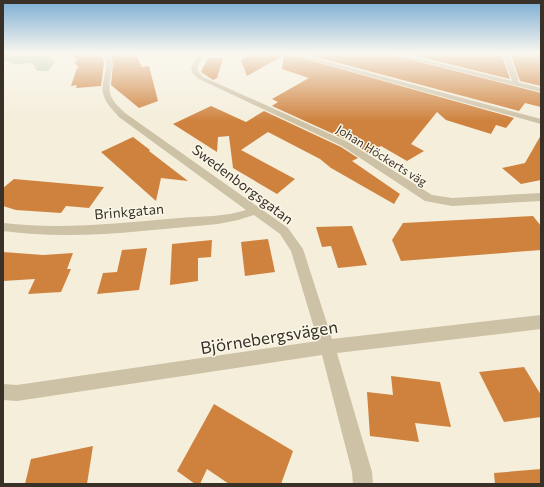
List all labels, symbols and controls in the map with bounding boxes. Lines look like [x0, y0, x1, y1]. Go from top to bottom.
street label: Johan Höckerts väg [334, 122, 430, 190]
street label: Swedenborgsgatan [189, 141, 297, 227]
street label: Brinkgatan [94, 199, 164, 223]
street label: Björnebergsvägen [199, 316, 339, 358]

